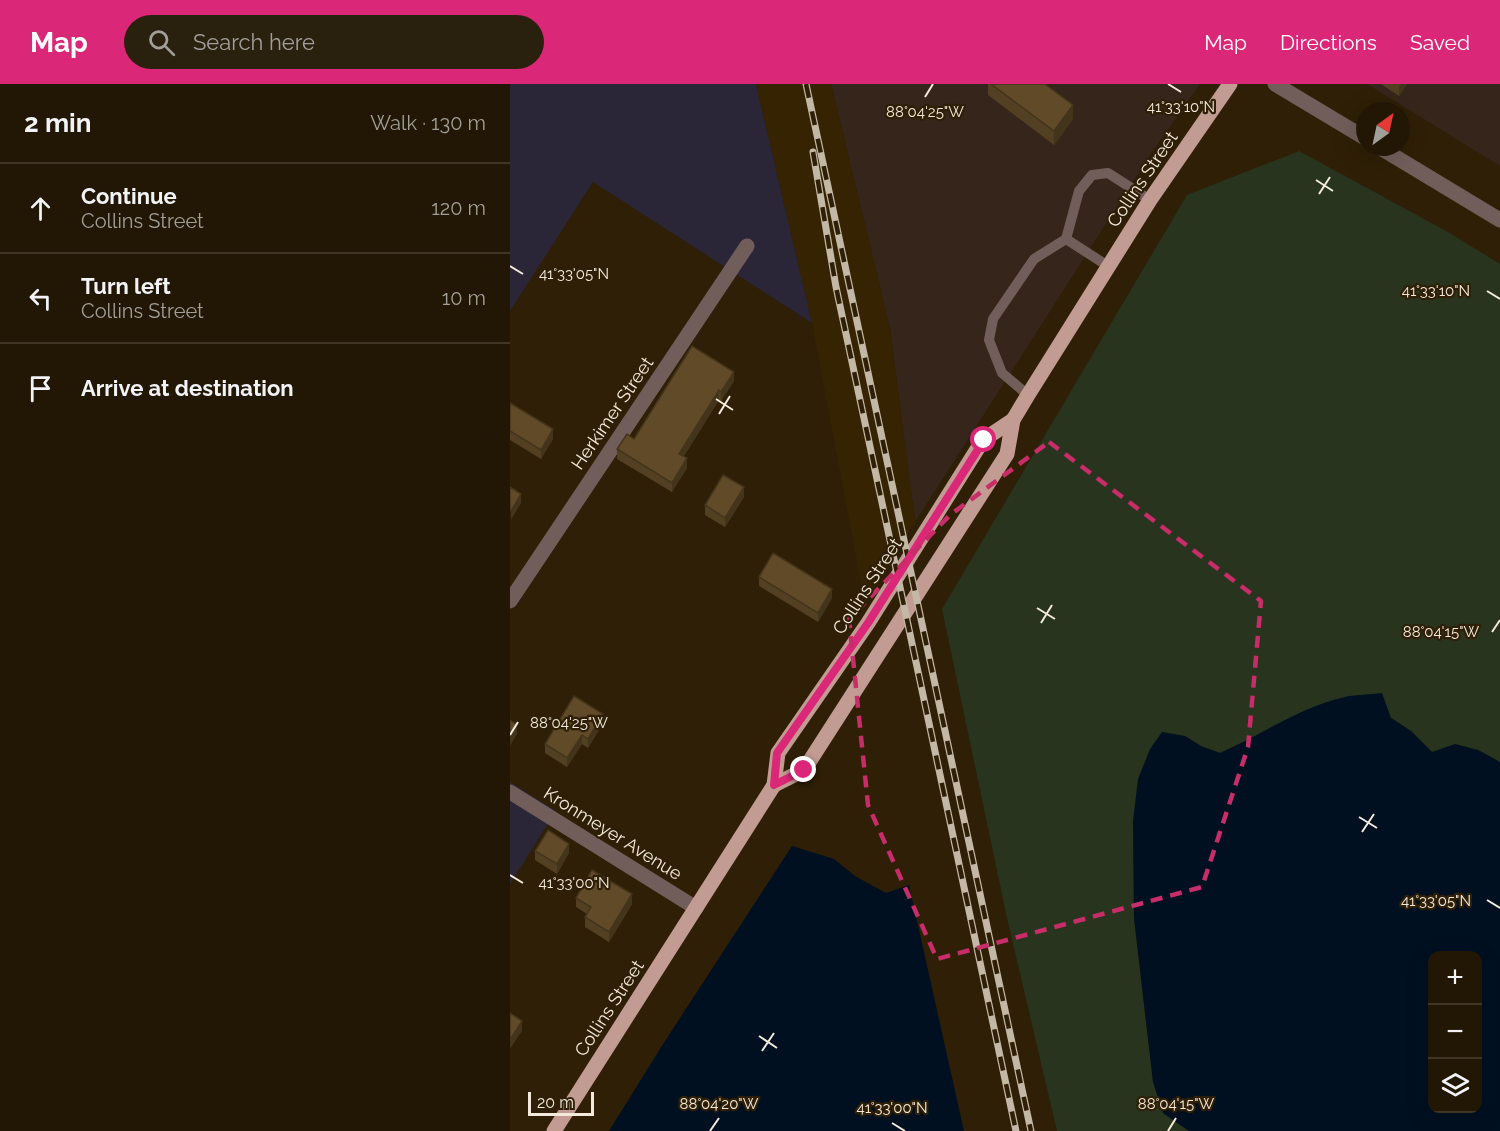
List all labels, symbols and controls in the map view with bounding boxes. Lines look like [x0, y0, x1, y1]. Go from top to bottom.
search box [124, 15, 544, 69]
text: Map [30, 26, 88, 59]
icon: search [145, 26, 178, 59]
text: Search here [193, 29, 315, 55]
text: Map [1204, 30, 1247, 55]
text: Directions [1280, 30, 1377, 55]
text: Saved [1410, 30, 1470, 55]
text: 41°33'10"N [1147, 98, 1215, 116]
north arrow [1356, 102, 1410, 156]
text: 88°04'25"W [886, 103, 964, 121]
text: 2 min [24, 108, 91, 138]
text: Walk · 130 m [370, 111, 486, 135]
street label: Collins Street [1102, 127, 1182, 231]
text: Continue [81, 183, 177, 209]
icon: ahead [24, 192, 57, 225]
text: 120 m [431, 196, 486, 220]
text: Collins Street [81, 209, 204, 233]
text: 41°33'05"N [539, 265, 609, 283]
text: Turn left [81, 273, 171, 299]
icon: left [24, 282, 57, 315]
text: 41°33'10"N [1402, 282, 1470, 300]
text: 10 m [442, 286, 486, 310]
text: Collins Street [81, 299, 204, 323]
street label: Herkimer Street [567, 353, 657, 473]
icon: arrive [24, 372, 57, 405]
text: Arrive at destination [81, 375, 294, 401]
route start [970, 426, 996, 452]
street label: Collins Street [828, 534, 906, 638]
text: 88°04'15"W [1403, 623, 1480, 641]
text: 88°04'25"W [530, 714, 608, 732]
route end [790, 756, 816, 782]
street label: Kronmeyer Avenue [540, 782, 686, 884]
text: 41°33'00"N [538, 874, 610, 892]
text: 41°33'05"N [1401, 892, 1471, 910]
map controls [1428, 951, 1482, 1113]
button: + [1428, 951, 1482, 1005]
street label: Collins Street [570, 956, 648, 1060]
button: − [1428, 1005, 1482, 1059]
button: layers [1428, 1059, 1482, 1113]
scale bar [528, 1089, 594, 1116]
text: 20 m [537, 1093, 574, 1112]
text: 88°04'20"W [680, 1095, 759, 1113]
text: 88°04'15"W [1138, 1095, 1215, 1113]
text: 41°33'00"N [856, 1099, 928, 1117]

